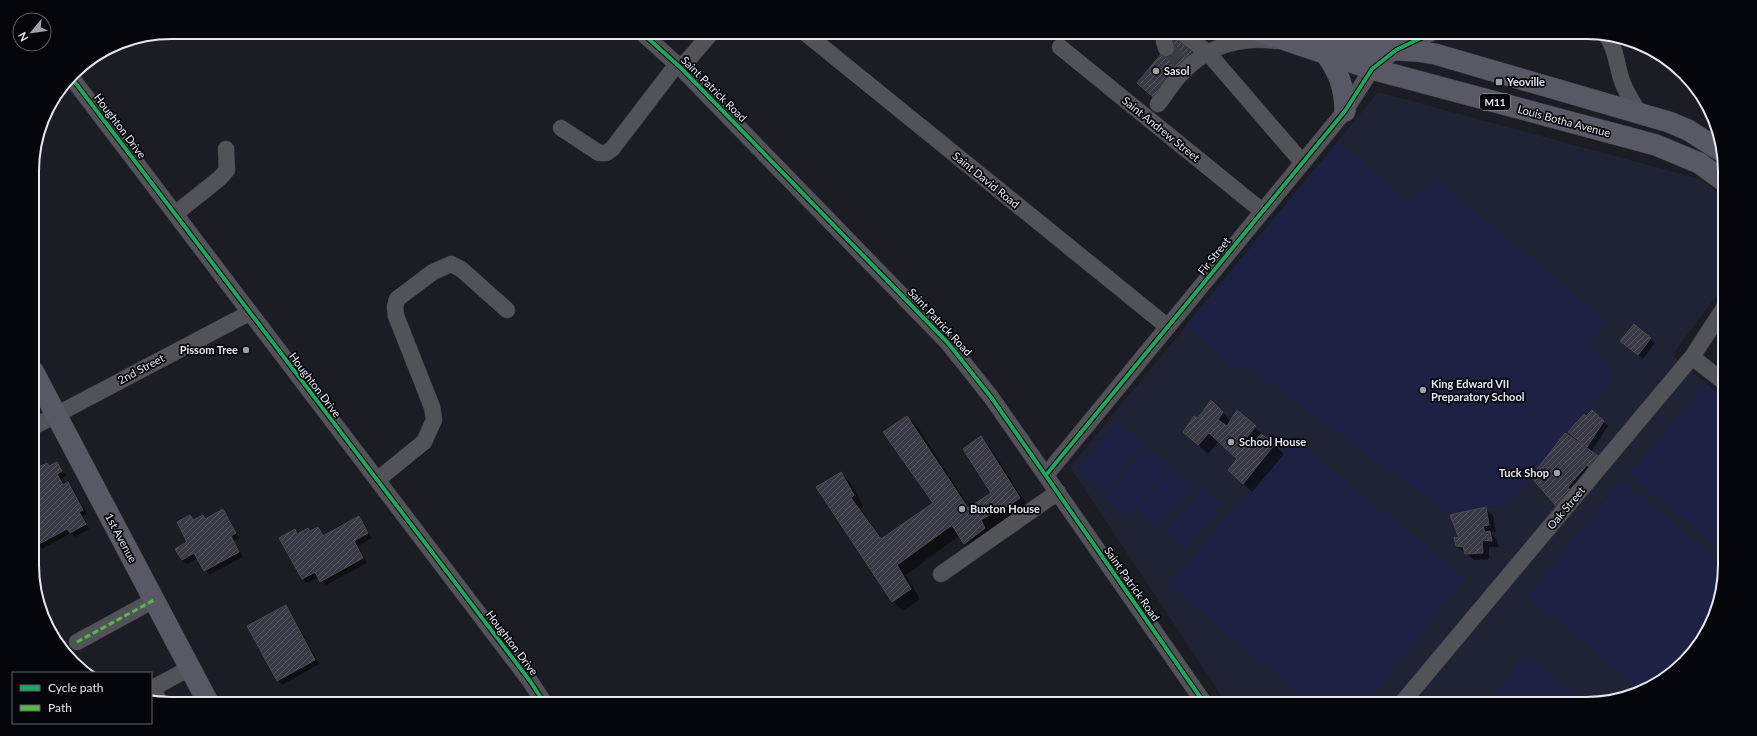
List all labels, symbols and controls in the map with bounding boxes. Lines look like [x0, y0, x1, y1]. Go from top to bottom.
north arrow [12, 12, 52, 52]
text: N [15, 30, 31, 44]
street label: Saint Patrick Road [679, 53, 750, 124]
place label: Sasol [1164, 64, 1190, 77]
marker: Sasol [1151, 66, 1161, 76]
place label: Yeoville [1506, 75, 1545, 88]
marker: Yeoville [1494, 77, 1504, 87]
street label: Houghton Drive [92, 91, 149, 161]
street label: Saint Andrew Street [1120, 93, 1203, 164]
road number: M11 [1480, 94, 1510, 110]
street label: Louis Botha Avenue [1516, 102, 1612, 139]
street label: Saint David Road [950, 149, 1022, 210]
street label: Fir Street [1195, 234, 1233, 277]
street label: Saint Patrick Road [906, 285, 975, 358]
place label: Pissom Tree [180, 343, 238, 356]
marker: Pissom Tree [241, 345, 251, 355]
street label: Houghton Drive [287, 350, 344, 420]
street label: 2nd Street [115, 351, 166, 386]
place label: King Edward VII Preparatory School [1431, 377, 1525, 403]
marker: King Edward VII Preparatory School [1418, 385, 1428, 395]
place label: School House [1239, 435, 1306, 448]
marker: School House [1226, 437, 1236, 447]
place label: Tuck Shop [1499, 466, 1549, 479]
marker: Tuck Shop [1552, 468, 1562, 478]
street label: Oak Street [1544, 484, 1587, 532]
place label: Buxton House [970, 502, 1040, 515]
marker: Buxton House [957, 504, 967, 514]
street label: 1st Avenue [103, 511, 140, 565]
street label: Saint Patrick Road [1102, 544, 1163, 623]
street label: Houghton Drive [484, 608, 541, 678]
legend [12, 672, 152, 724]
text: Cycle path [48, 680, 103, 695]
text: Path [48, 700, 72, 715]

